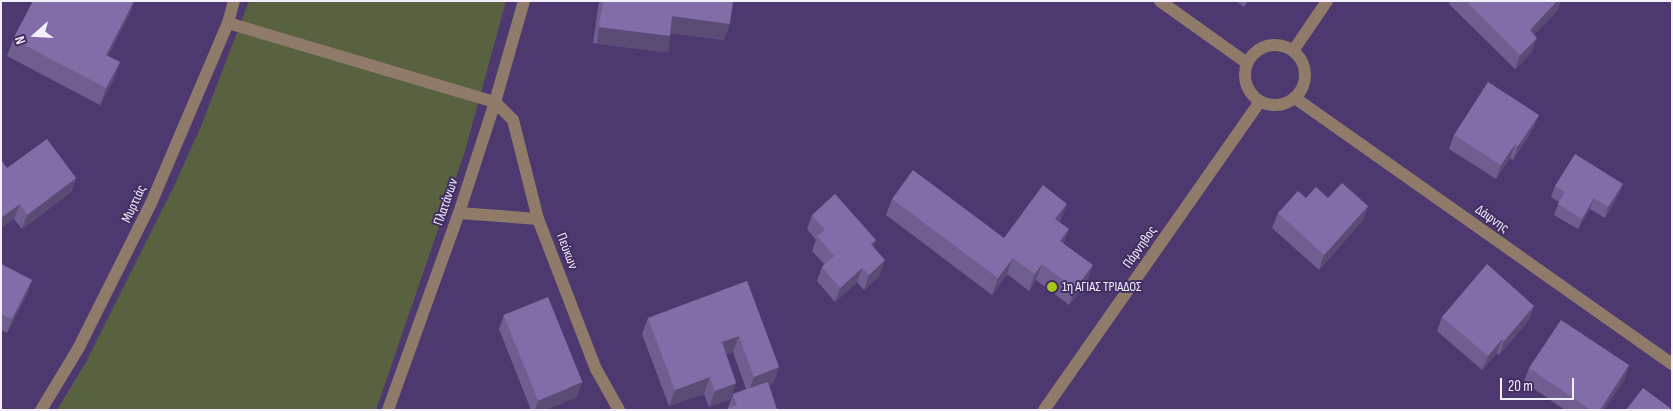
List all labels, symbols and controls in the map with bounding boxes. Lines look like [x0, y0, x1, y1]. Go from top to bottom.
north arrow [10, 10, 60, 60]
text: N [11, 34, 30, 46]
street label: Πλατάνων [430, 176, 462, 228]
street label: Μυρτιάς [118, 182, 150, 226]
street label: Δάφνης [1472, 201, 1512, 237]
street label: Πάρνηθος [1119, 223, 1161, 271]
street label: Πεύκων [552, 231, 582, 271]
place label: 1η ΑΓΙΑΣ ΤΡΙΑΔΟΣ [1062, 279, 1142, 295]
marker: 1η ΑΓΙΑΣ ΤΡΙΑΔΟΣ [1046, 281, 1058, 293]
scale bar [1503, 368, 1577, 400]
text: 20 m [1508, 377, 1533, 396]

